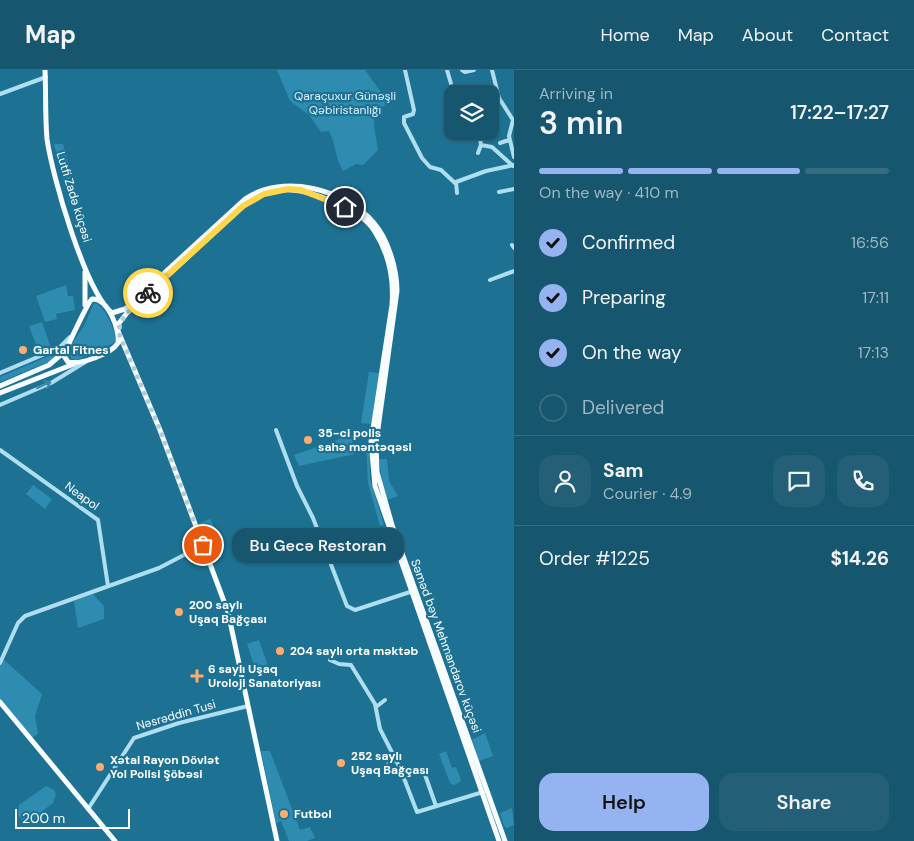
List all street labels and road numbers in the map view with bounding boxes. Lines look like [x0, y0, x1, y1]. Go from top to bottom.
street label: Lutfi Zadə küçəsi [53, 150, 95, 244]
street label: Neapol [62, 478, 102, 514]
street label: Səməd bəy Mehmandarov küçəsi [407, 557, 485, 735]
street label: Nəsrəddin Tusi [134, 696, 218, 734]

